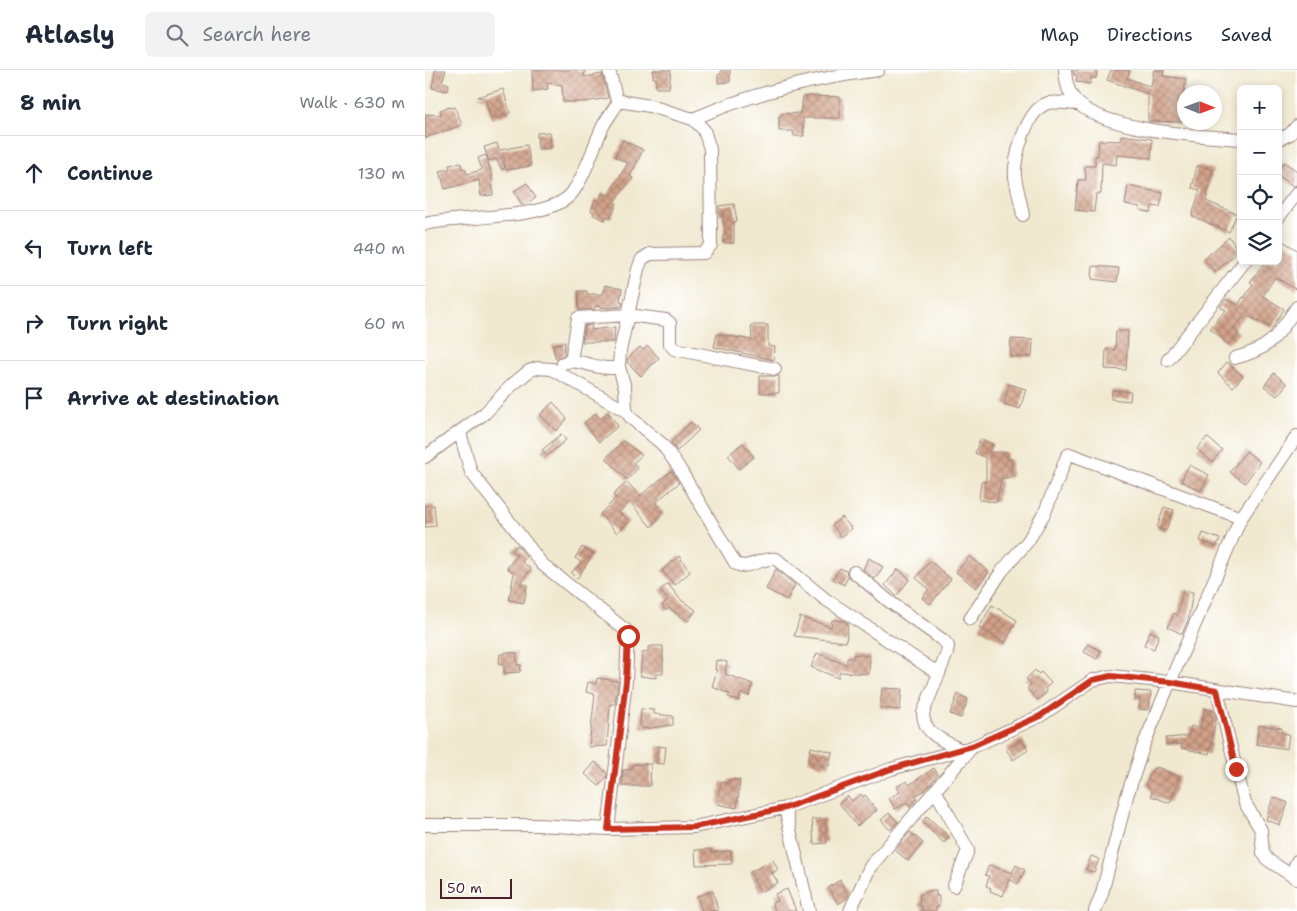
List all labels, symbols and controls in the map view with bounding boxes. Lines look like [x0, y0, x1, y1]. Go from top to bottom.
search box [145, 12, 495, 57]
text: Atlasly [25, 19, 115, 51]
icon: search [163, 21, 191, 49]
text: Search here [203, 22, 311, 47]
text: Map [1041, 23, 1079, 47]
text: Directions [1107, 23, 1193, 47]
text: Saved [1221, 23, 1272, 47]
north arrow [1177, 85, 1222, 130]
map controls [1237, 85, 1282, 265]
button: + [1237, 85, 1282, 130]
text: 8 min [20, 89, 81, 117]
text: Walk · 630 m [299, 92, 405, 113]
button: − [1237, 130, 1282, 175]
icon: ahead [20, 159, 48, 187]
text: Continue [67, 161, 153, 186]
text: 130 m [358, 163, 405, 184]
button: locate [1237, 175, 1282, 220]
button: layers [1237, 220, 1282, 265]
icon: left [20, 234, 48, 262]
text: Turn left [67, 236, 153, 261]
text: 440 m [353, 238, 405, 259]
icon: right [20, 309, 48, 337]
text: Turn right [67, 311, 168, 336]
text: 60 m [364, 313, 405, 334]
icon: arrive [20, 384, 48, 412]
text: Arrive at destination [67, 386, 279, 411]
route start [617, 625, 640, 648]
route end [1225, 758, 1248, 781]
scale bar [440, 876, 513, 899]
text: 50 m [447, 879, 482, 897]

